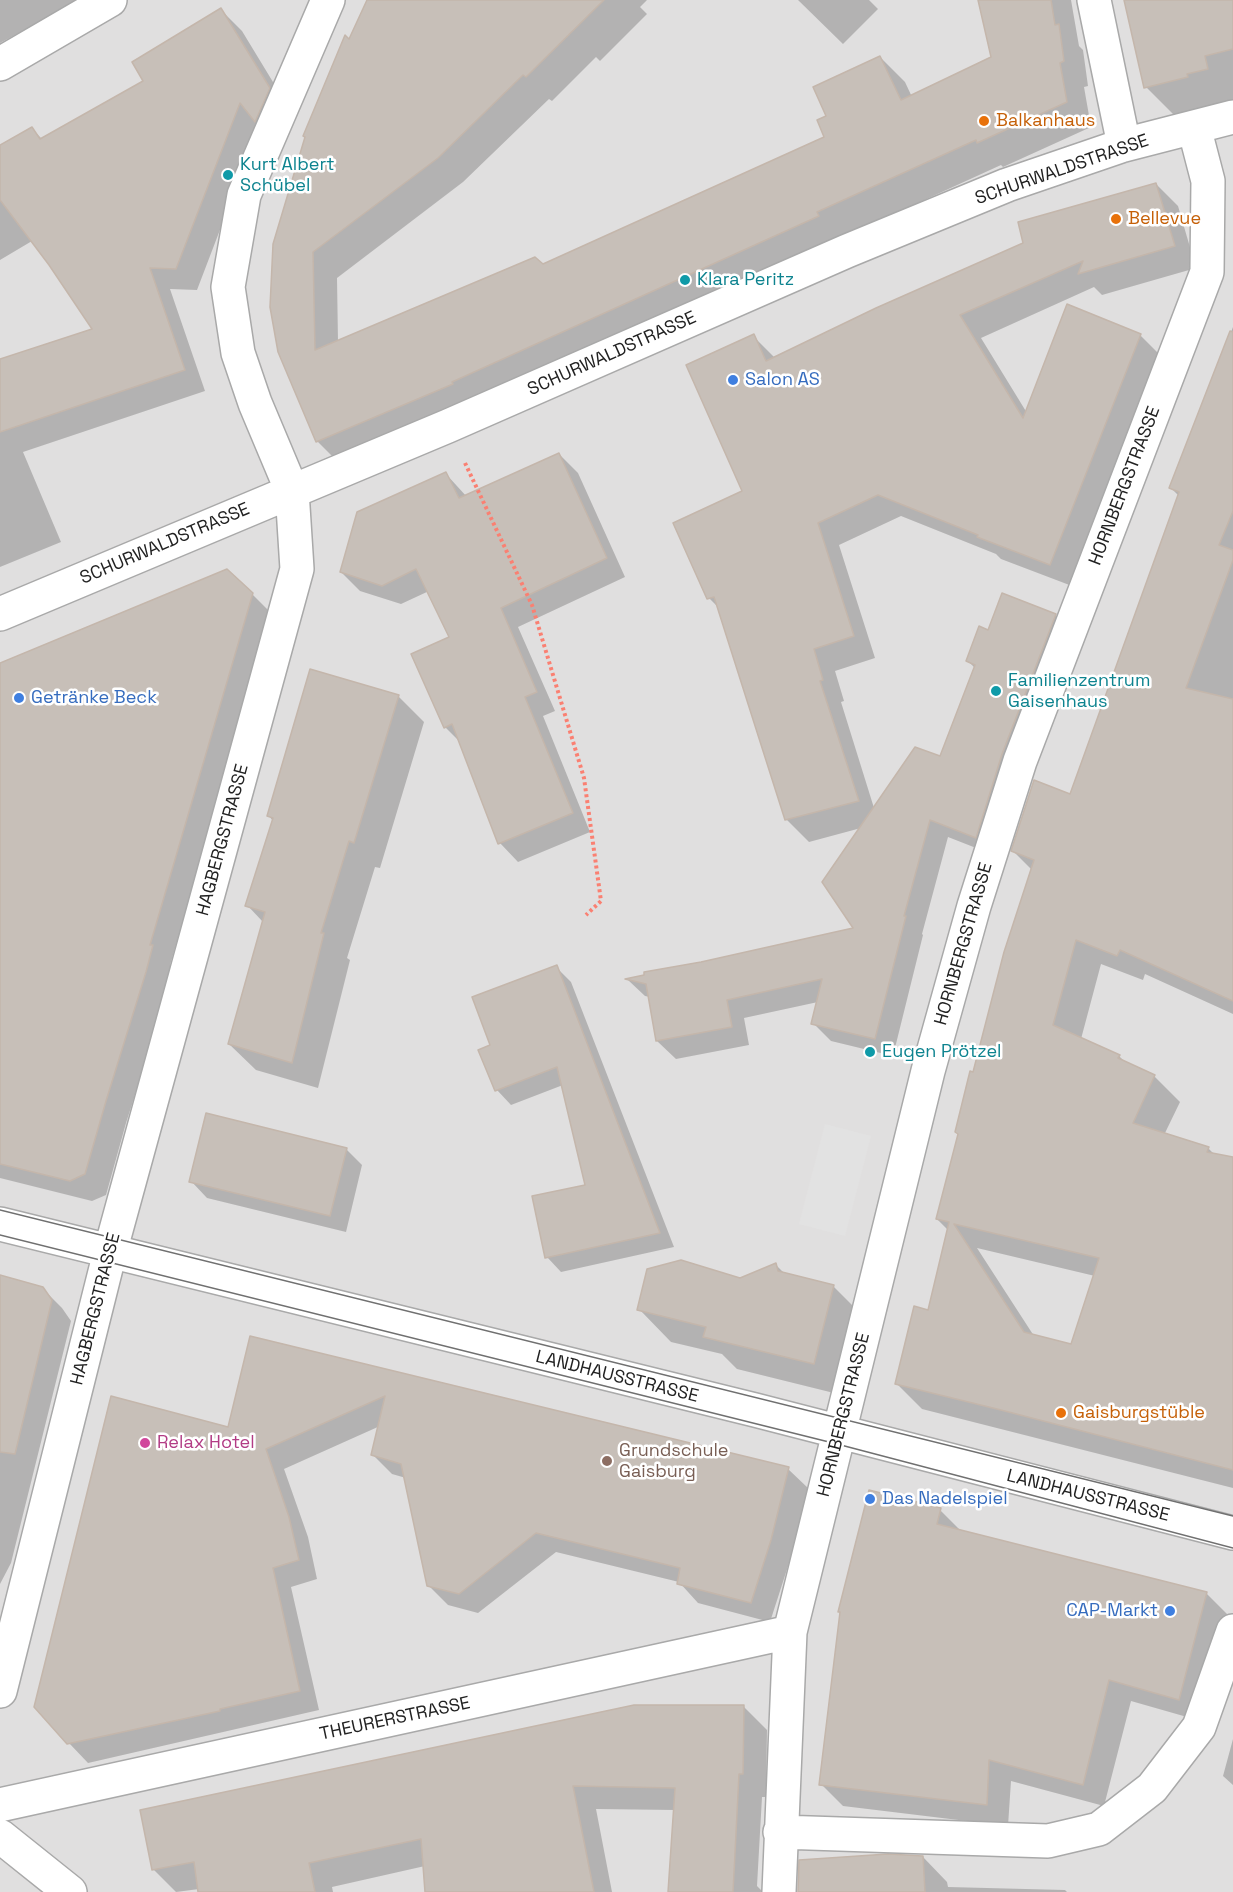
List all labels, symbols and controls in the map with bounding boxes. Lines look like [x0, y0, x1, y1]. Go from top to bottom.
place label: Balkanhaus [996, 110, 1095, 132]
marker: Balkanhaus [977, 114, 991, 128]
street label: SCHURWALDSTRASSE [972, 130, 1152, 210]
place label: Kurt Albert Schübel [240, 154, 335, 196]
marker: Kurt Albert Schübel [221, 168, 235, 182]
place label: Bellevue [1128, 208, 1201, 230]
marker: Bellevue [1109, 212, 1123, 226]
place label: Klara Peritz [697, 269, 794, 291]
marker: Klara Peritz [678, 273, 692, 287]
street label: SCHURWALDSTRASSE [524, 307, 700, 401]
place label: Salon AS [745, 369, 820, 391]
marker: Salon AS [726, 373, 740, 387]
street label: HORNBERGSTRASSE [1085, 404, 1165, 568]
street label: SCHURWALDSTRASSE [77, 498, 253, 590]
place label: Familienzentrum Gaisenhaus [1008, 670, 1150, 712]
marker: Familienzentrum Gaisenhaus [989, 684, 1003, 698]
place label: Getränke Beck [31, 687, 157, 709]
marker: Getränke Beck [12, 691, 26, 705]
street label: HAGBERGSTRASSE [192, 762, 254, 918]
street label: HORNBERGSTRASSE [930, 860, 998, 1028]
place label: Eugen Prötzel [882, 1041, 1001, 1063]
marker: Eugen Prötzel [863, 1045, 877, 1059]
street label: HAGBERGSTRASSE [67, 1231, 125, 1387]
street label: HORNBERGSTRASSE [813, 1331, 875, 1499]
street label: LANDHAUSSTRASSE [533, 1346, 701, 1408]
place label: Gaisburgstüble [1073, 1402, 1205, 1424]
marker: Gaisburgstüble [1054, 1406, 1068, 1420]
place label: Relax Hotel [157, 1432, 255, 1454]
marker: Relax Hotel [138, 1436, 152, 1450]
place label: Grundschule Gaisburg [619, 1440, 729, 1482]
marker: Grundschule Gaisburg [600, 1454, 614, 1468]
street label: LANDHAUSSTRASSE [1004, 1465, 1172, 1527]
place label: Das Nadelspiel [882, 1488, 1008, 1510]
marker: Das Nadelspiel [863, 1492, 877, 1506]
place label: CAP-Markt [1066, 1600, 1158, 1622]
marker: CAP-Markt [1163, 1604, 1177, 1618]
street label: THEURERSTRASSE [318, 1693, 472, 1745]

